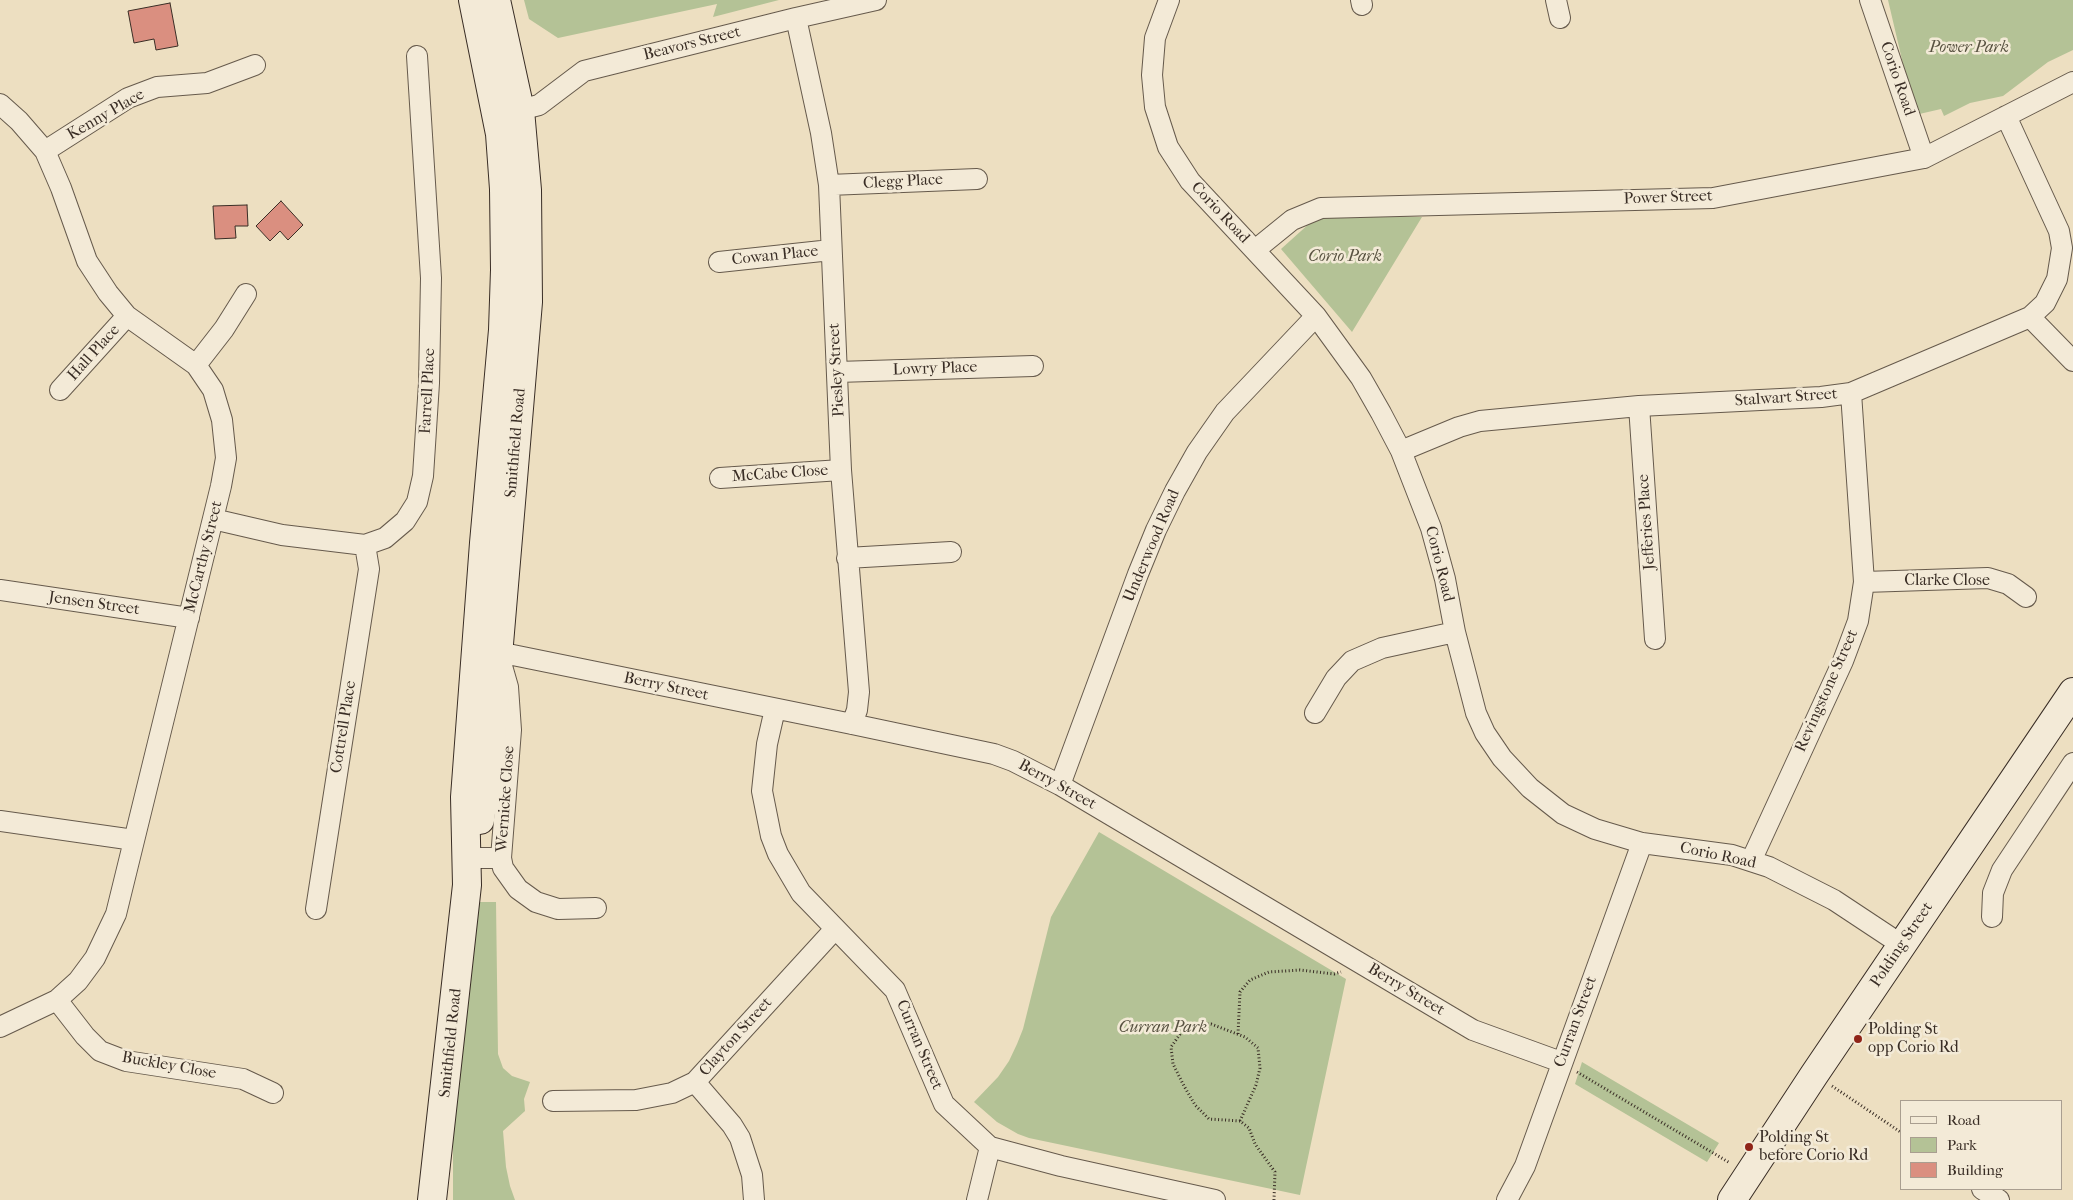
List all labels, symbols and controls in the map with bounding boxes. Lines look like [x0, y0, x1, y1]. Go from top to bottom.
street label: Beavors Street [641, 23, 743, 65]
park label: Power Park [1929, 38, 2009, 58]
street label: Corio Road [1875, 39, 1919, 119]
street label: Kenny Place [64, 85, 148, 145]
street label: Clegg Place [863, 170, 943, 194]
street label: Corio Road [1187, 178, 1253, 248]
street label: Power Street [1623, 187, 1713, 209]
street label: Cowan Place [731, 242, 819, 270]
park label: Corio Park [1308, 247, 1382, 267]
street label: Hall Place [64, 321, 124, 385]
street label: Piesley Street [825, 322, 849, 418]
street label: Farrell Place [416, 348, 440, 434]
street label: Lowry Place [892, 358, 978, 380]
street label: Stalwart Street [1734, 385, 1838, 411]
street label: Smithfield Road [502, 388, 530, 498]
street label: McCabe Close [731, 461, 829, 487]
street label: Jefferies Place [1634, 473, 1660, 571]
street label: Underwood Road [1120, 487, 1184, 605]
street label: McCarthy Street [181, 499, 227, 615]
street label: Corio Road [1420, 524, 1458, 604]
street label: Clarke Close [1904, 571, 1990, 591]
street label: Jensen Street [47, 588, 141, 620]
street label: Revingstone Street [1791, 627, 1863, 755]
street label: Berry Street [622, 669, 710, 705]
street label: Cottrell Place [327, 679, 361, 775]
street label: Wernicke Close [493, 745, 519, 853]
street label: Berry Street [1015, 756, 1099, 814]
street label: Corio Road [1678, 839, 1758, 873]
street label: Polding Street [1866, 899, 1938, 991]
street label: Berry Street [1364, 960, 1448, 1020]
street label: Curran Street [1551, 974, 1601, 1070]
street label: Smithfield Road [436, 987, 466, 1099]
street label: Clayton Street [696, 994, 776, 1080]
street label: Curran Street [891, 997, 947, 1093]
park label: Curran Park [1119, 1018, 1207, 1038]
place label: Polding St opp Corio Rd [1868, 1020, 1959, 1058]
marker: Polding St opp Corio Rd [1852, 1033, 1864, 1045]
street label: Buckley Close [120, 1048, 218, 1084]
legend [1900, 1100, 2063, 1190]
text: Road [1947, 1111, 1980, 1129]
place label: Polding St before Corio Rd [1759, 1128, 1868, 1166]
text: Park [1947, 1136, 1977, 1154]
marker: Polding St before Corio Rd [1743, 1141, 1755, 1153]
text: Building [1947, 1161, 2003, 1179]

